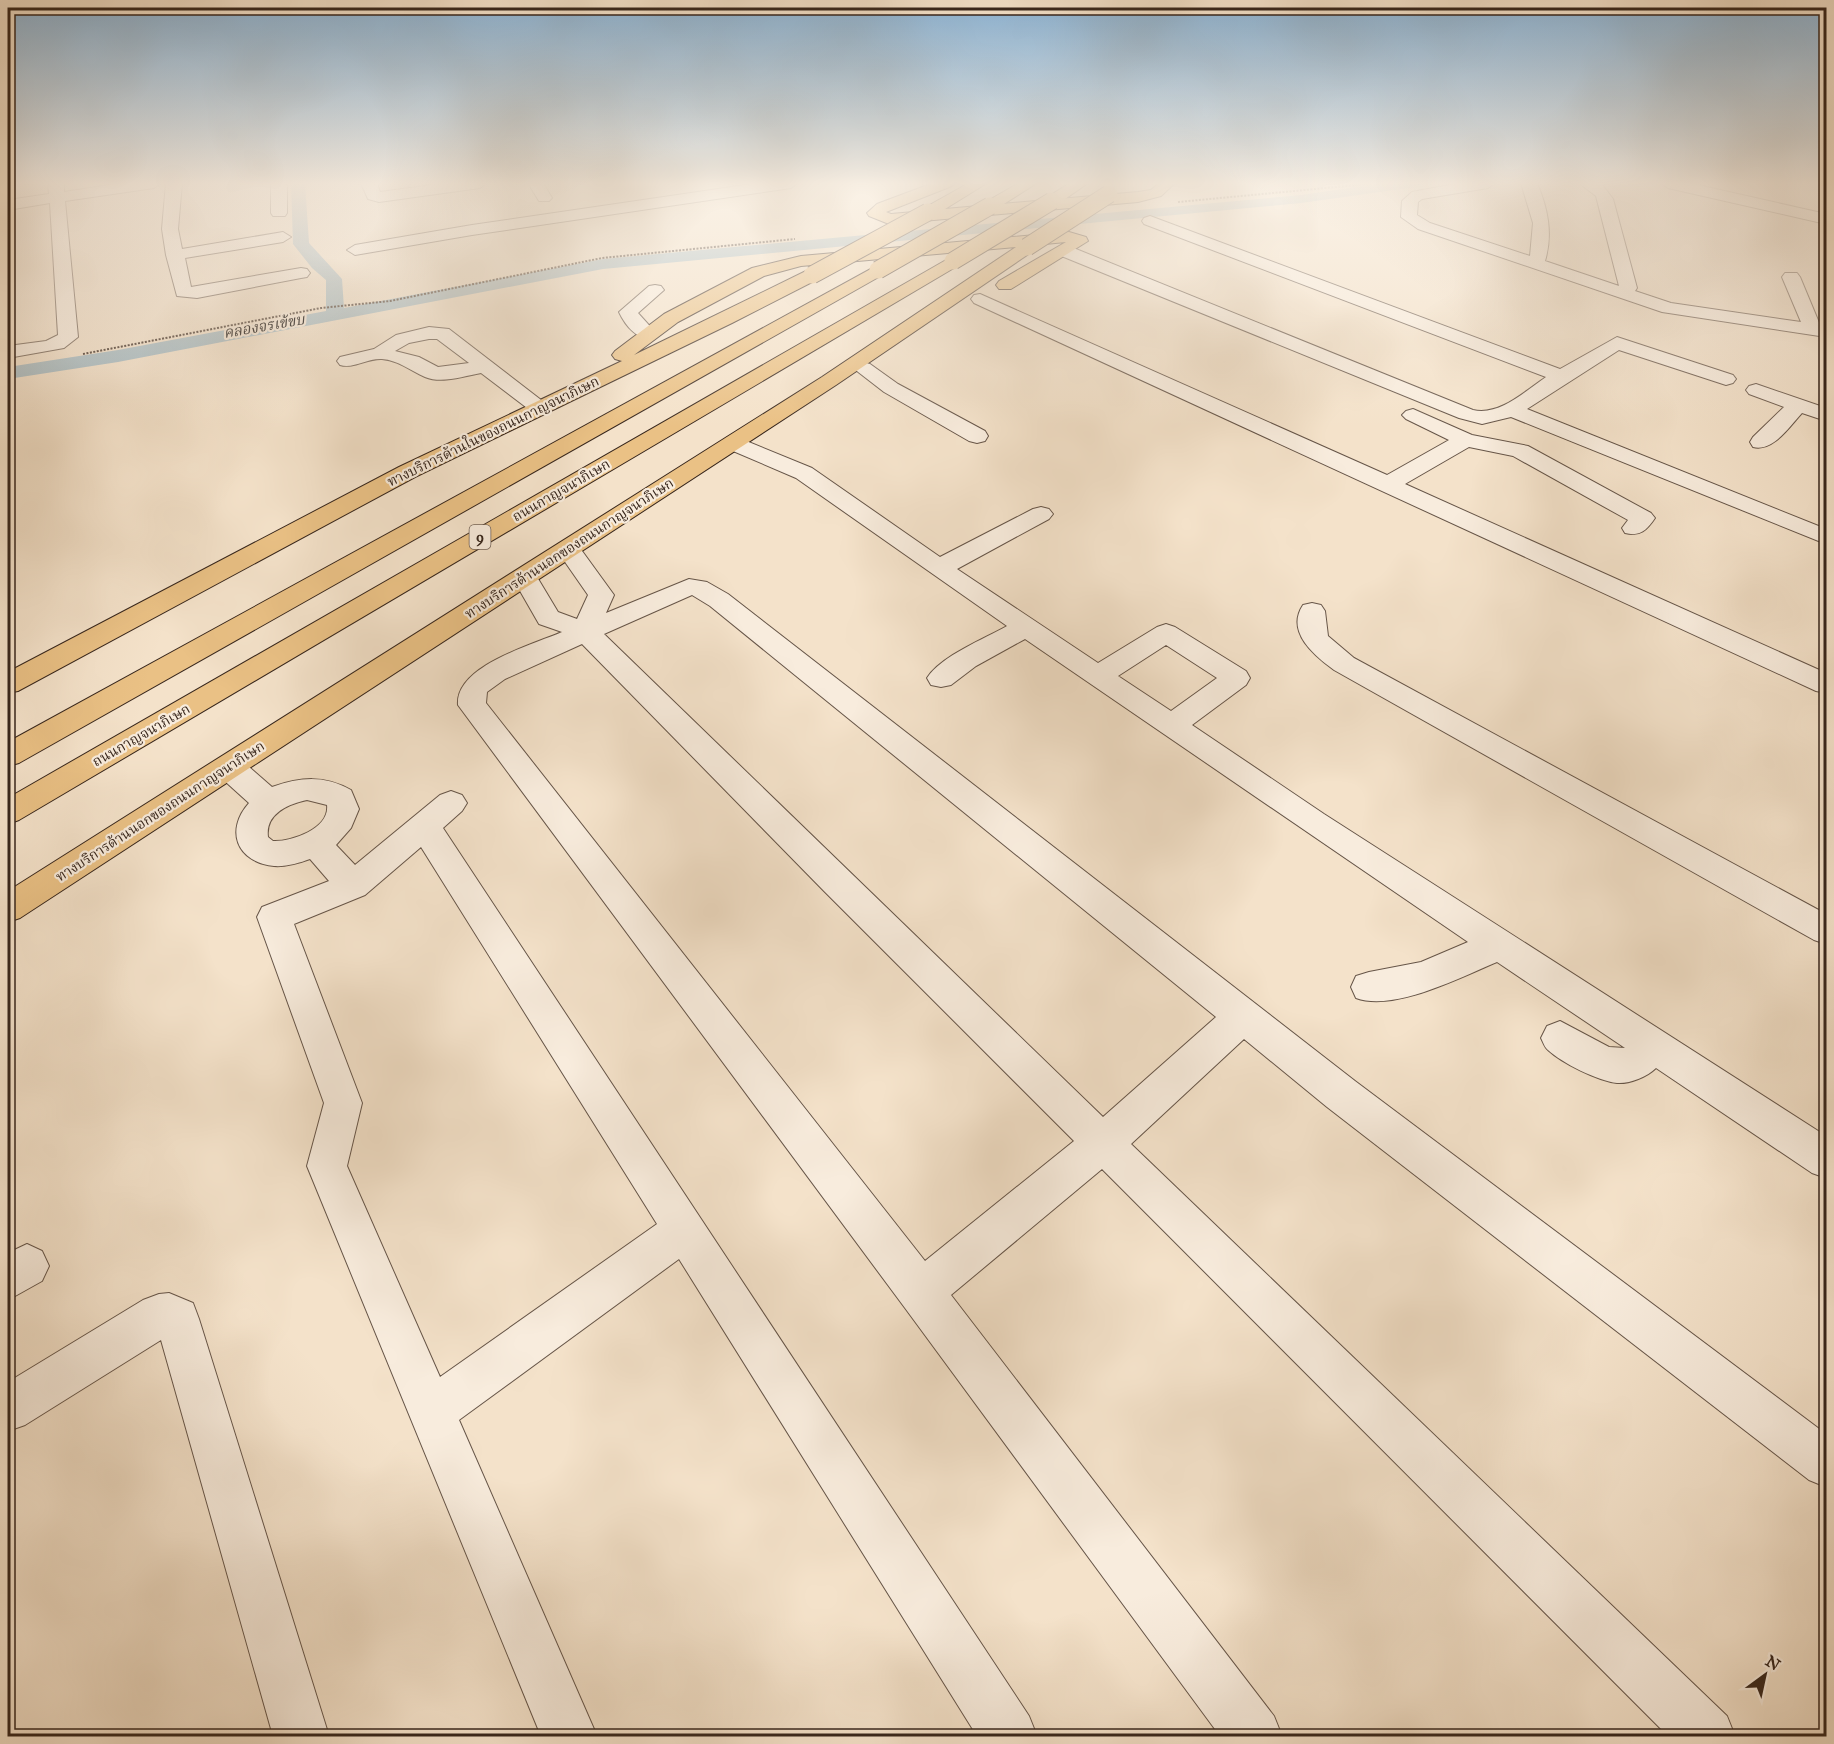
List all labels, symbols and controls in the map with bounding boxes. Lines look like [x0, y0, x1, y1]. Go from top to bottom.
water label: คลองจรเข้ขบ [222, 310, 308, 342]
street label: ทางบริการด้านในของถนนกาญจนาภิเษก [384, 372, 602, 490]
street label: ถนนกาญจนาภิเษก [509, 455, 613, 525]
street label: ทางบริการด้านนอกของถนนกาญจนาภิเษก [462, 474, 677, 622]
road number: 9 [470, 525, 490, 549]
street label: ถนนกาญจนาภิเษก [89, 701, 193, 770]
street label: ทางบริการด้านนอกของถนนกาญจนาภิเษก [53, 737, 268, 885]
north arrow [1735, 1645, 1795, 1705]
text: N [1762, 1651, 1784, 1675]

